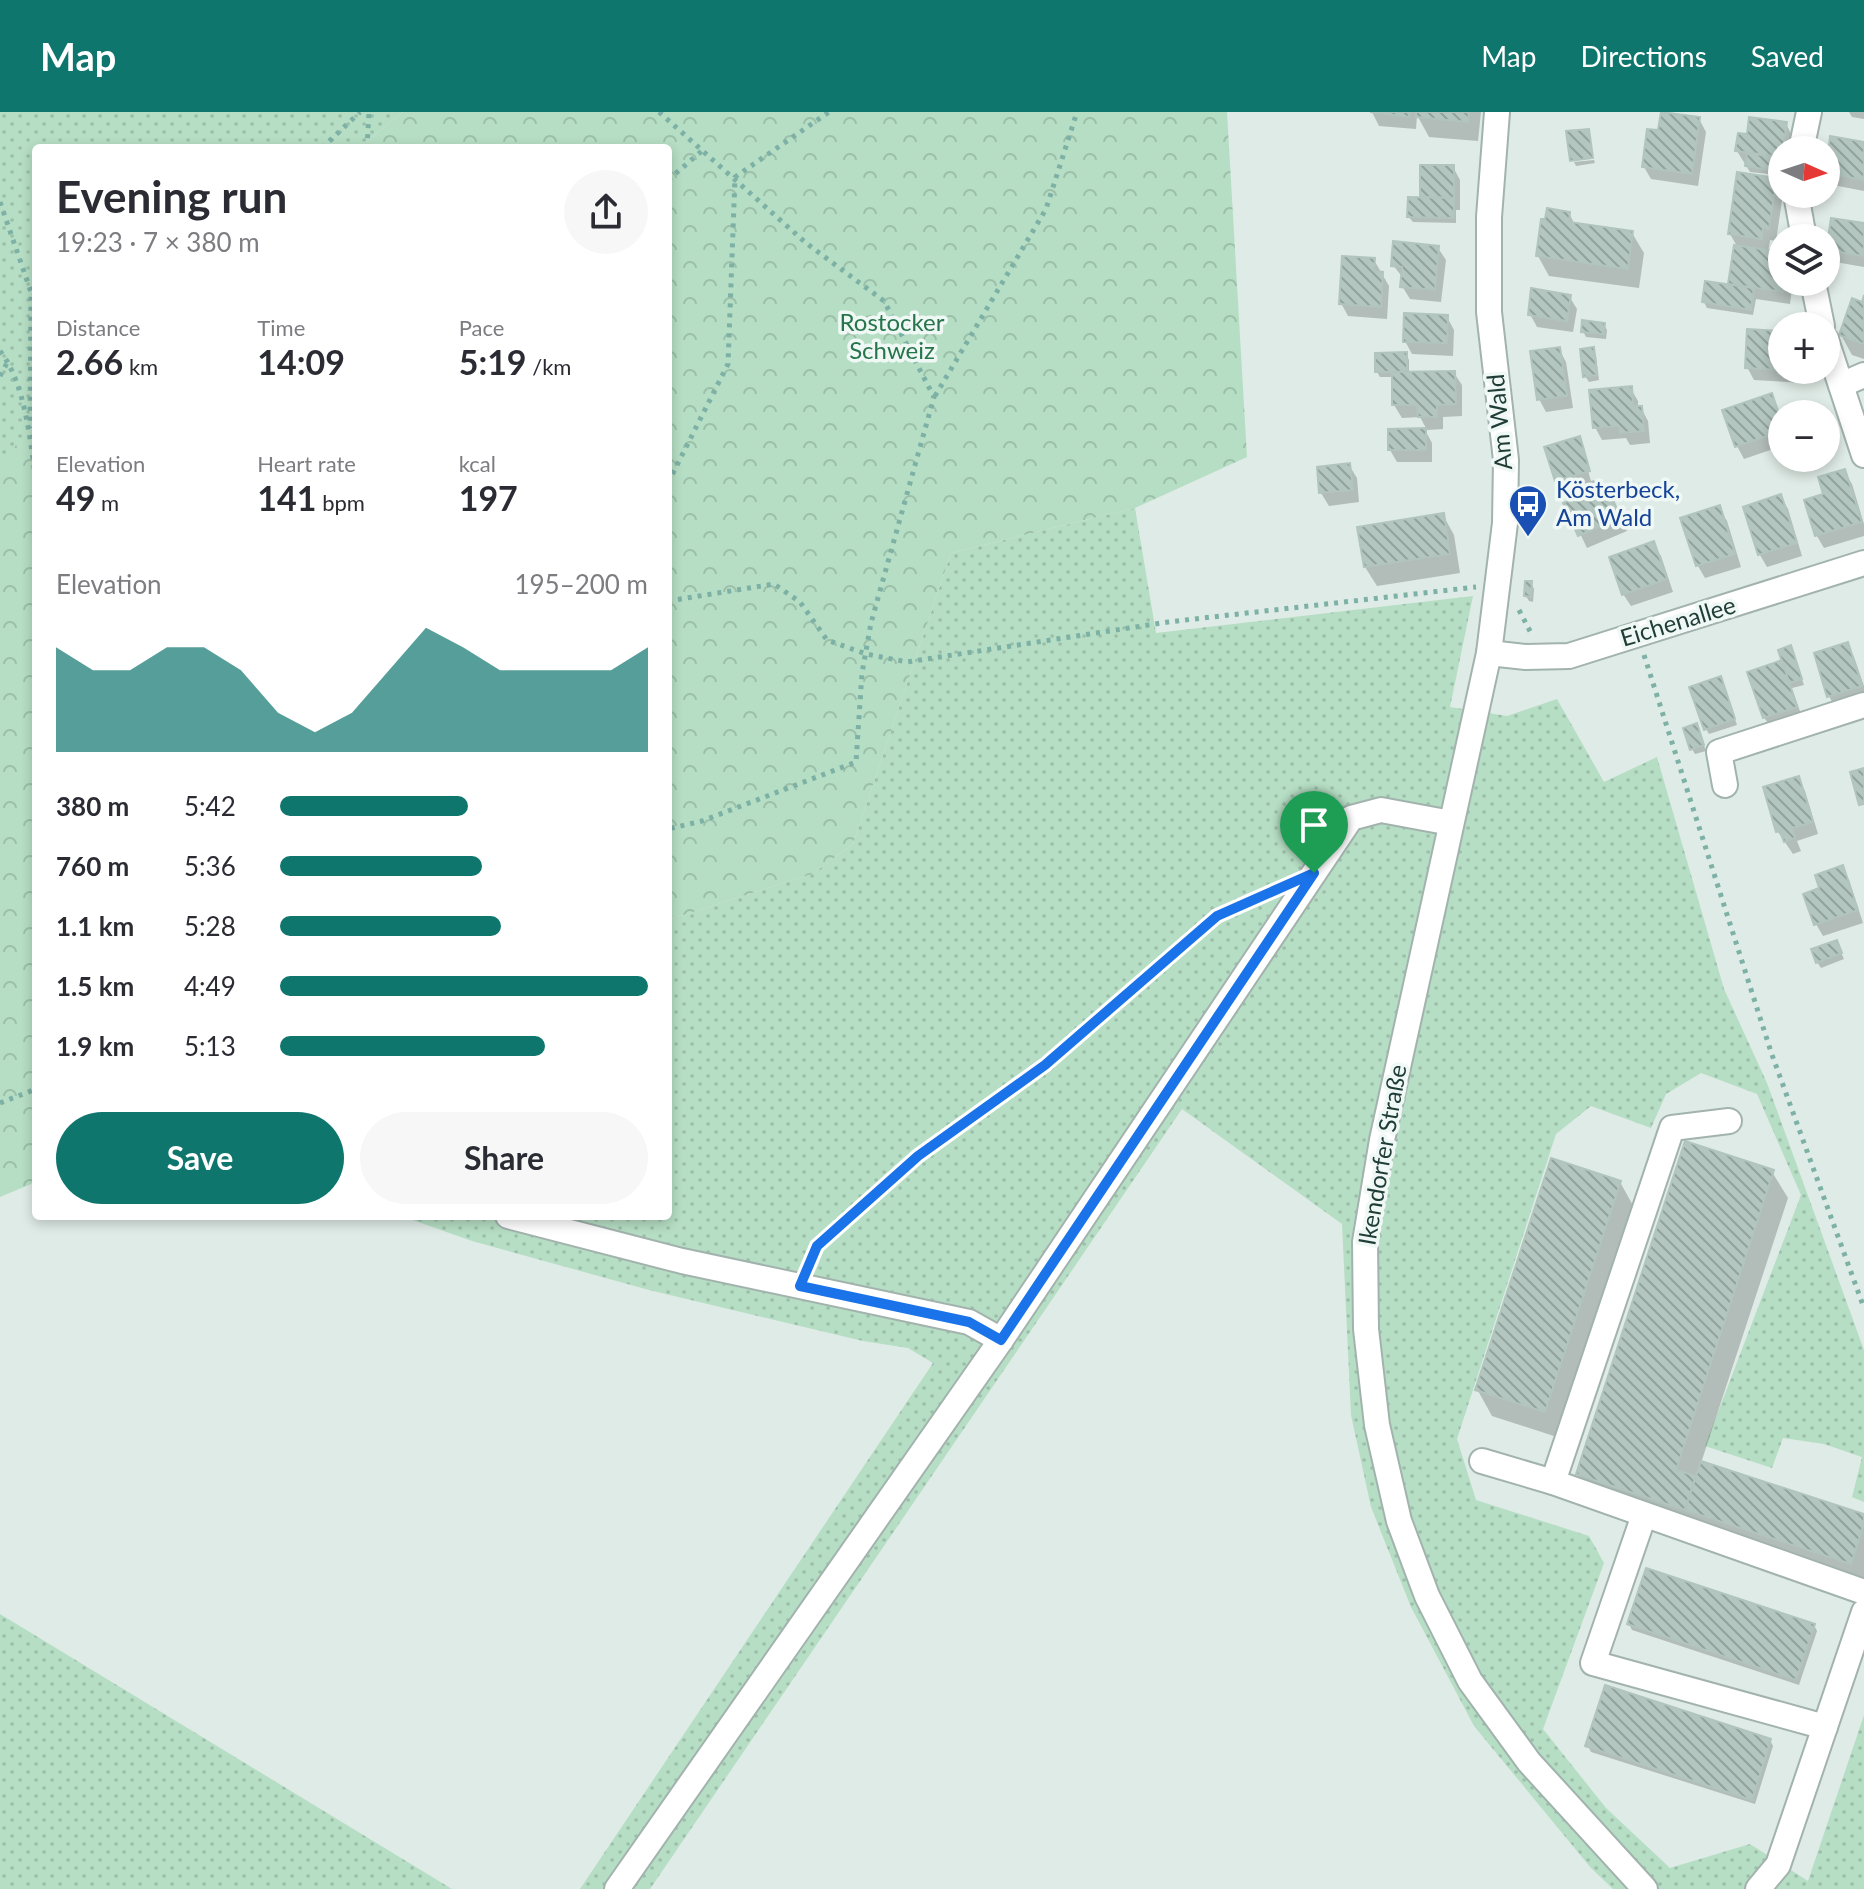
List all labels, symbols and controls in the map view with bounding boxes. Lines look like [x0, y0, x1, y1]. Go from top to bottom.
text: Map [40, 33, 116, 79]
text: Map [1481, 39, 1536, 73]
text: Directions [1580, 39, 1707, 73]
text: Saved [1751, 39, 1824, 73]
north arrow [1768, 136, 1840, 208]
map controls [1768, 136, 1840, 472]
text: Evening run [56, 170, 287, 222]
button: share [564, 170, 648, 254]
button: layers [1768, 224, 1840, 296]
text: 19:23 · 7 × 380 m [56, 226, 260, 258]
park label: Rostocker Schweiz [840, 307, 945, 364]
button: + [1768, 312, 1840, 384]
text: Distance [56, 314, 140, 341]
text: Time [257, 314, 305, 341]
text: Pace [459, 314, 504, 341]
text: 2.66 [56, 341, 123, 382]
text: 14:09 [257, 341, 345, 382]
text: 5:19 [459, 341, 527, 382]
text: km [123, 353, 158, 380]
text: /km [527, 353, 571, 380]
street label: Am Wald [1480, 373, 1517, 471]
button: − [1768, 400, 1840, 472]
text: Elevation [56, 450, 145, 477]
text: Heart rate [257, 450, 356, 477]
text: kcal [459, 450, 496, 477]
place label: Kösterbeck, Am Wald [1556, 474, 1680, 531]
text: 49 [56, 477, 95, 518]
text: 141 [257, 477, 317, 518]
text: 197 [459, 477, 518, 518]
bus stop icon: Kösterbeck, Am Wald [1507, 483, 1549, 538]
text: m [95, 489, 119, 516]
text: bpm [317, 489, 365, 516]
text: Elevation [56, 568, 162, 600]
text: 195–200 m [514, 568, 648, 600]
street label: Eichenallee [1616, 589, 1739, 652]
text: 380 m [56, 790, 129, 822]
text: 5:42 [184, 790, 236, 822]
pin [1280, 791, 1348, 873]
icon: arrive [1292, 803, 1336, 847]
text: 760 m [56, 850, 129, 882]
text: 5:36 [184, 850, 236, 882]
text: 1.1 km [56, 910, 134, 942]
text: 5:28 [184, 910, 236, 942]
text: 1.5 km [56, 970, 134, 1002]
text: 4:49 [184, 970, 236, 1002]
text: 1.9 km [56, 1030, 134, 1062]
text: 5:13 [184, 1030, 236, 1062]
street label: Ikendorfer Straße [1351, 1062, 1412, 1247]
button: Save [56, 1112, 344, 1204]
button: Share [360, 1112, 648, 1204]

